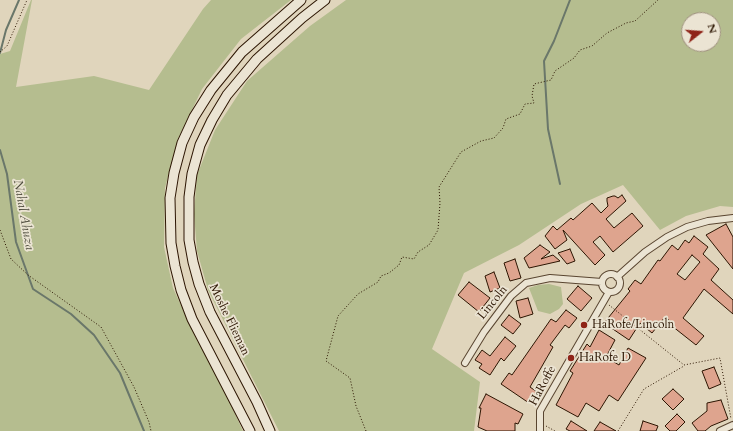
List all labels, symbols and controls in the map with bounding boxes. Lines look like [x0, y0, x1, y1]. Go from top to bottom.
north arrow [681, 12, 721, 52]
text: N [703, 22, 721, 35]
water label: Nahal Ahuza [9, 179, 37, 251]
street label: Moshe Flieman [205, 282, 253, 358]
street label: Lincoln [475, 283, 511, 323]
place label: HaRofe/Lincoln [592, 318, 674, 332]
marker: HaRofe/Lincoln [579, 320, 589, 330]
place label: HaRofe D [579, 351, 631, 365]
marker: HaRofe D [566, 353, 576, 363]
street label: HaRoffe [527, 364, 559, 408]

